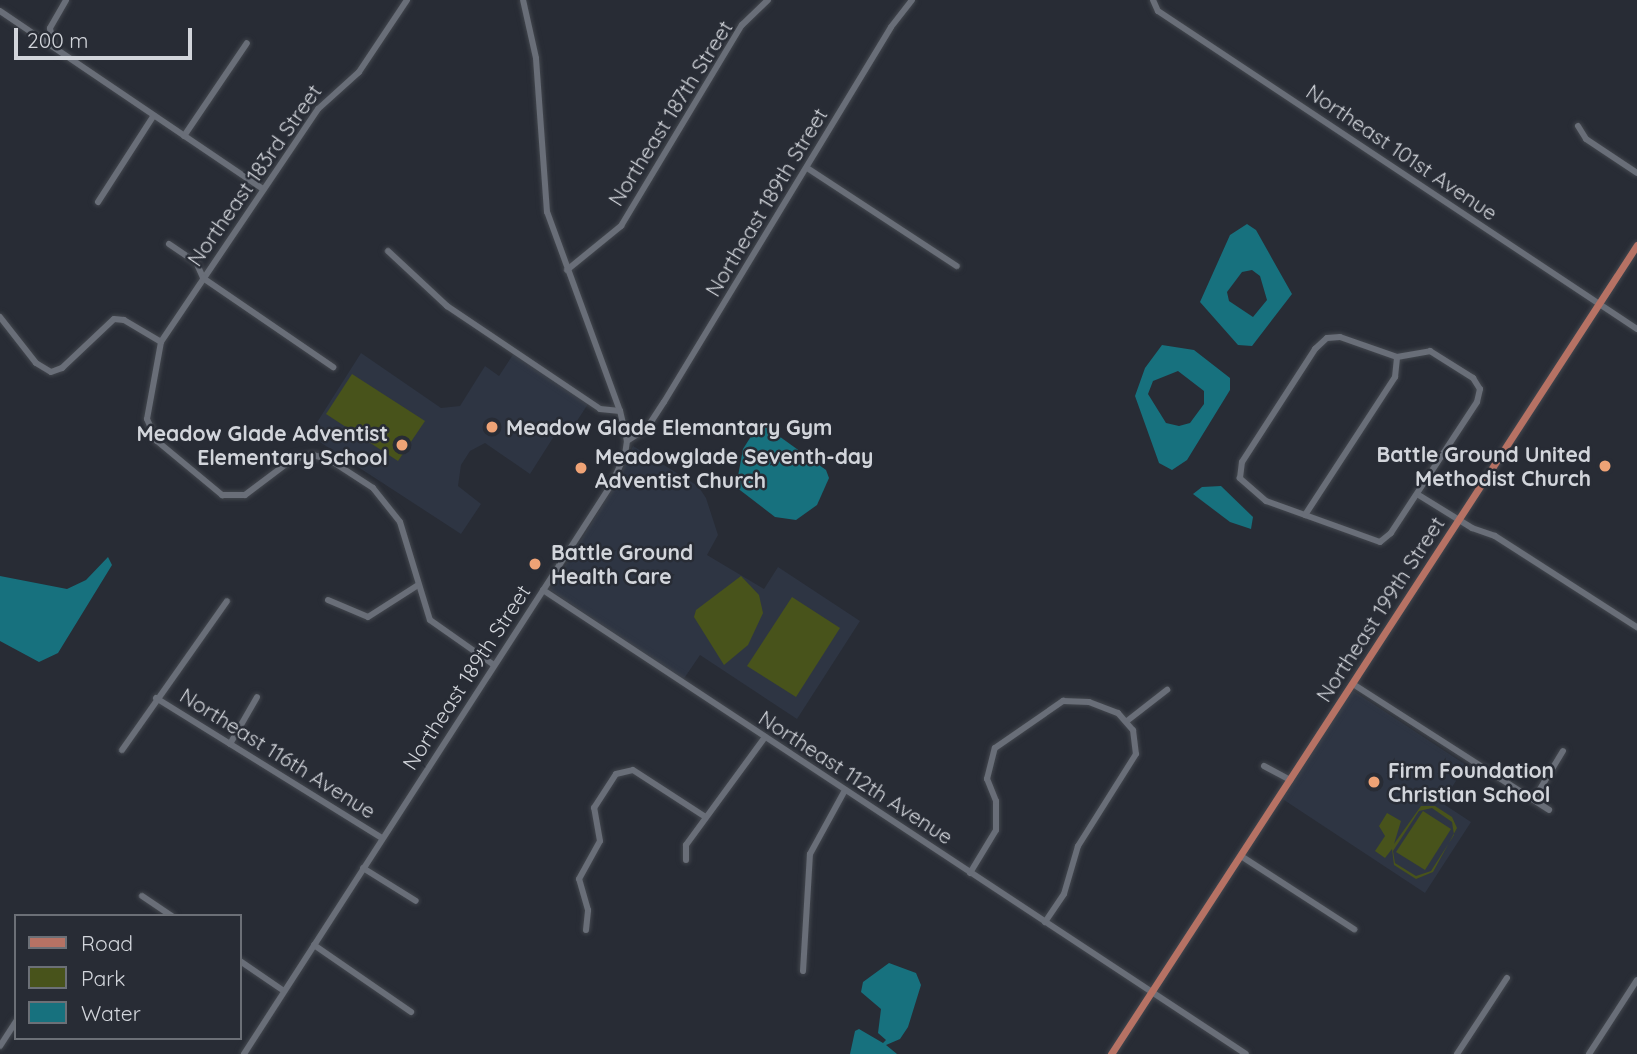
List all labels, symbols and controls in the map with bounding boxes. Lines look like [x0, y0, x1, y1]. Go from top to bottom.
scale bar [18, 14, 196, 58]
street label: Northeast 187th Street [603, 16, 737, 210]
text: 200 m [27, 27, 89, 53]
street label: Northeast 183rd Street [182, 79, 326, 271]
street label: Northeast 101st Avenue [1302, 79, 1502, 225]
street label: Northeast 189th Street [700, 103, 832, 301]
place label: Meadow Glade Elemantary Gym [506, 414, 832, 440]
marker: Meadow Glade Elemantary Gym [484, 419, 500, 435]
place label: Meadow Glade Adventist Elementary School [136, 420, 388, 470]
marker: Meadow Glade Adventist Elementary School [394, 437, 410, 453]
place label: Battle Ground United Methodist Church [1377, 441, 1591, 491]
place label: Meadowglade Seventh-day Adventist Church [595, 443, 873, 493]
marker: Battle Ground United Methodist Church [1597, 458, 1613, 474]
marker: Meadowglade Seventh-day Adventist Church [573, 460, 589, 476]
street label: Northeast 199th Street [1311, 512, 1449, 706]
place label: Battle Ground Health Care [551, 539, 693, 589]
marker: Battle Ground Health Care [525, 554, 545, 574]
street label: Northeast 189th Street [397, 580, 535, 774]
street label: Northeast 116th Avenue [176, 682, 380, 824]
street label: Northeast 112th Avenue [754, 705, 958, 849]
place label: Firm Foundation Christian School [1388, 757, 1554, 807]
marker: Firm Foundation Christian School [1366, 774, 1382, 790]
legend [14, 914, 242, 1040]
text: Road [81, 930, 133, 956]
text: Park [81, 965, 125, 991]
text: Water [81, 1000, 141, 1026]

